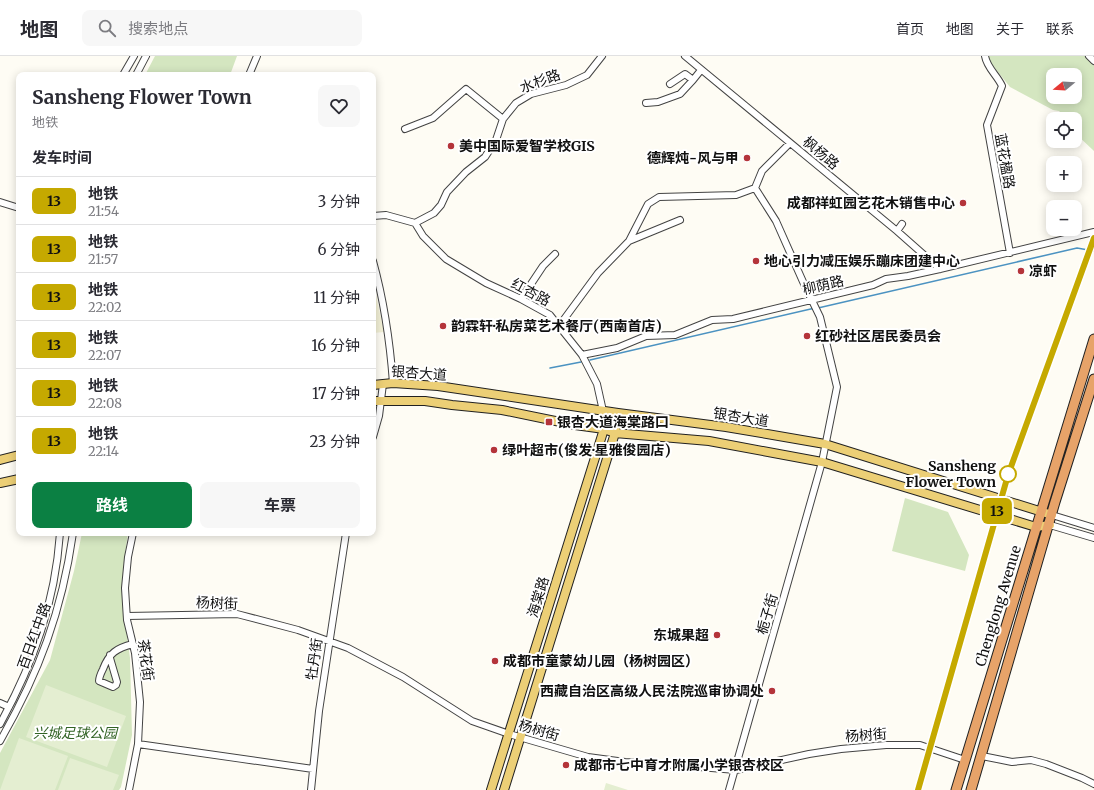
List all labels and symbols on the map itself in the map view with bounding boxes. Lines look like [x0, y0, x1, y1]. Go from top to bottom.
street label: 水杉路 [517, 65, 563, 97]
north arrow [1046, 68, 1082, 104]
street label: 蓝花楹路 [991, 132, 1019, 190]
street label: 枫杨路 [799, 133, 843, 173]
place label: 美中国际爱智学校GIS [459, 137, 595, 155]
marker: 美中国际爱智学校GIS [446, 141, 456, 151]
place label: 德辉炖-风与甲 [647, 149, 739, 167]
marker: 德辉炖-风与甲 [742, 153, 752, 163]
place label: 成都祥虹园艺花木销售中心 [787, 194, 955, 212]
marker: 成都祥虹园艺花木销售中心 [958, 198, 968, 208]
place label: 地心引力减压娱乐蹦床团建中心 [764, 252, 960, 270]
marker: 地心引力减压娱乐蹦床团建中心 [751, 256, 761, 266]
place label: 凉虾 [1029, 262, 1057, 280]
marker: 凉虾 [1016, 266, 1026, 276]
street label: 柳荫路 [801, 272, 845, 298]
street label: 红杏路 [508, 274, 554, 310]
place label: 韵霖轩·私房菜艺术餐厅(西南首店) [451, 317, 662, 335]
marker: 韵霖轩·私房菜艺术餐厅(西南首店) [438, 321, 448, 331]
place label: 红砂社区居民委员会 [815, 327, 941, 345]
marker: 红砂社区居民委员会 [802, 331, 812, 341]
street label: 银杏大道 [390, 362, 448, 384]
street label: 银杏大道 [712, 404, 770, 430]
place label: 银杏大道海棠路口 [557, 413, 669, 431]
marker: 银杏大道海棠路口 [544, 417, 554, 427]
place label: 绿叶超市(俊发·星雅俊园店) [502, 441, 671, 459]
marker: 绿叶超市(俊发·星雅俊园店) [489, 445, 499, 455]
place label: Sansheng Flower Town [905, 457, 996, 491]
marker: Sansheng Flower Town [999, 465, 1017, 483]
line badge: 13 [979, 498, 1015, 524]
street label: Chenglong Avenue [971, 543, 1025, 669]
street label: 海棠路 [523, 574, 553, 620]
street label: 栀子街 [753, 591, 781, 637]
street label: 杨树街 [196, 593, 238, 613]
street label: 百日红中路 [14, 600, 54, 672]
place label: 东城果超 [653, 626, 709, 644]
marker: 东城果超 [712, 630, 722, 640]
street label: 牡丹街 [302, 637, 326, 681]
street label: 茶花街 [134, 638, 158, 682]
place label: 成都市童蒙幼儿园（杨树园区） [503, 652, 699, 670]
marker: 成都市童蒙幼儿园（杨树园区） [490, 656, 500, 666]
place label: 西藏自治区高级人民法院巡审协调处 [540, 682, 764, 700]
marker: 西藏自治区高级人民法院巡审协调处 [767, 686, 777, 696]
street label: 杨树街 [516, 716, 562, 744]
park label: 兴城足球公园 [33, 724, 119, 742]
street label: 杨树街 [844, 725, 888, 745]
place label: 成都市七中育才附属小学银杏校区 [574, 756, 784, 774]
marker: 成都市七中育才附属小学银杏校区 [561, 760, 571, 770]

